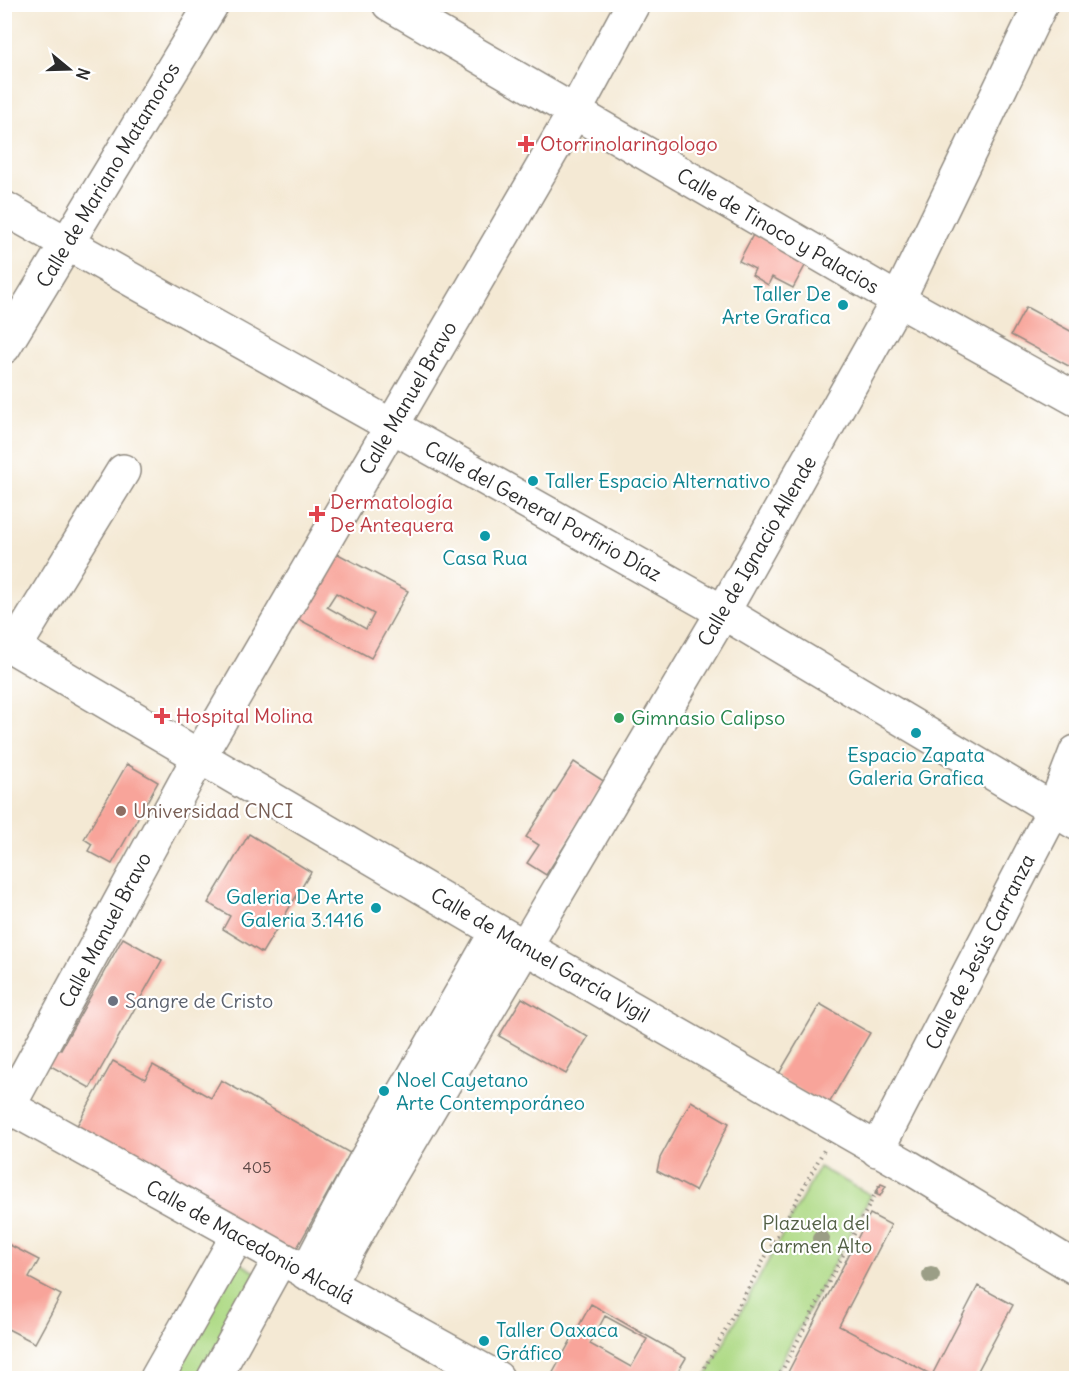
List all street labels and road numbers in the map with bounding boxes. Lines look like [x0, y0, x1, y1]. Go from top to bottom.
street label: Calle de Mariano Matamoros [30, 58, 185, 292]
street label: Calle de Tinoco y Palacios [673, 162, 884, 299]
street label: Calle Manuel Bravo [354, 317, 462, 479]
street label: Calle del General Porfirio Díaz [420, 435, 666, 586]
street label: Calle de Ignacio Allende [692, 451, 821, 650]
street label: Calle Manuel Bravo [53, 848, 156, 1012]
street label: Calle de Jesús Carranza [919, 850, 1040, 1054]
street label: Calle de Manuel García Vigil [426, 882, 654, 1028]
street label: Calle de Macedonio Alcalá [142, 1174, 359, 1309]

